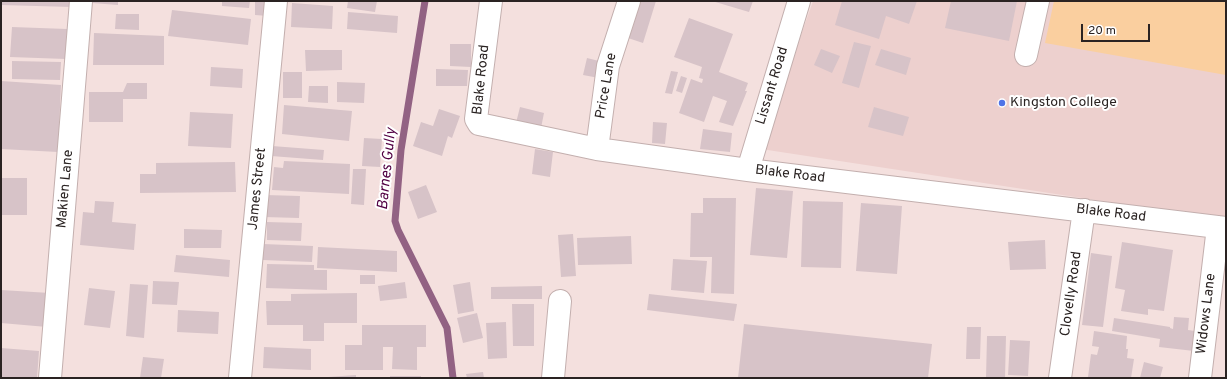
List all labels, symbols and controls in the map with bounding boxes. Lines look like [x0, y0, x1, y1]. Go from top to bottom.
scale bar [1083, 16, 1152, 42]
text: 20 m [1088, 23, 1116, 39]
street label: Blake Road [470, 44, 494, 116]
street label: Lissant Road [753, 45, 793, 127]
street label: Price Lane [593, 52, 621, 120]
place label: Kingston College [1010, 95, 1117, 111]
marker: Kingston College [997, 98, 1007, 108]
water label: Barnes Gully [375, 127, 401, 211]
street label: James Street [245, 147, 271, 231]
street label: Makien Lane [54, 149, 78, 229]
street label: Blake Road [754, 162, 826, 188]
street label: Blake Road [1075, 201, 1147, 227]
street label: Clovelly Road [1058, 250, 1086, 338]
street label: Widows Lane [1194, 272, 1220, 356]

